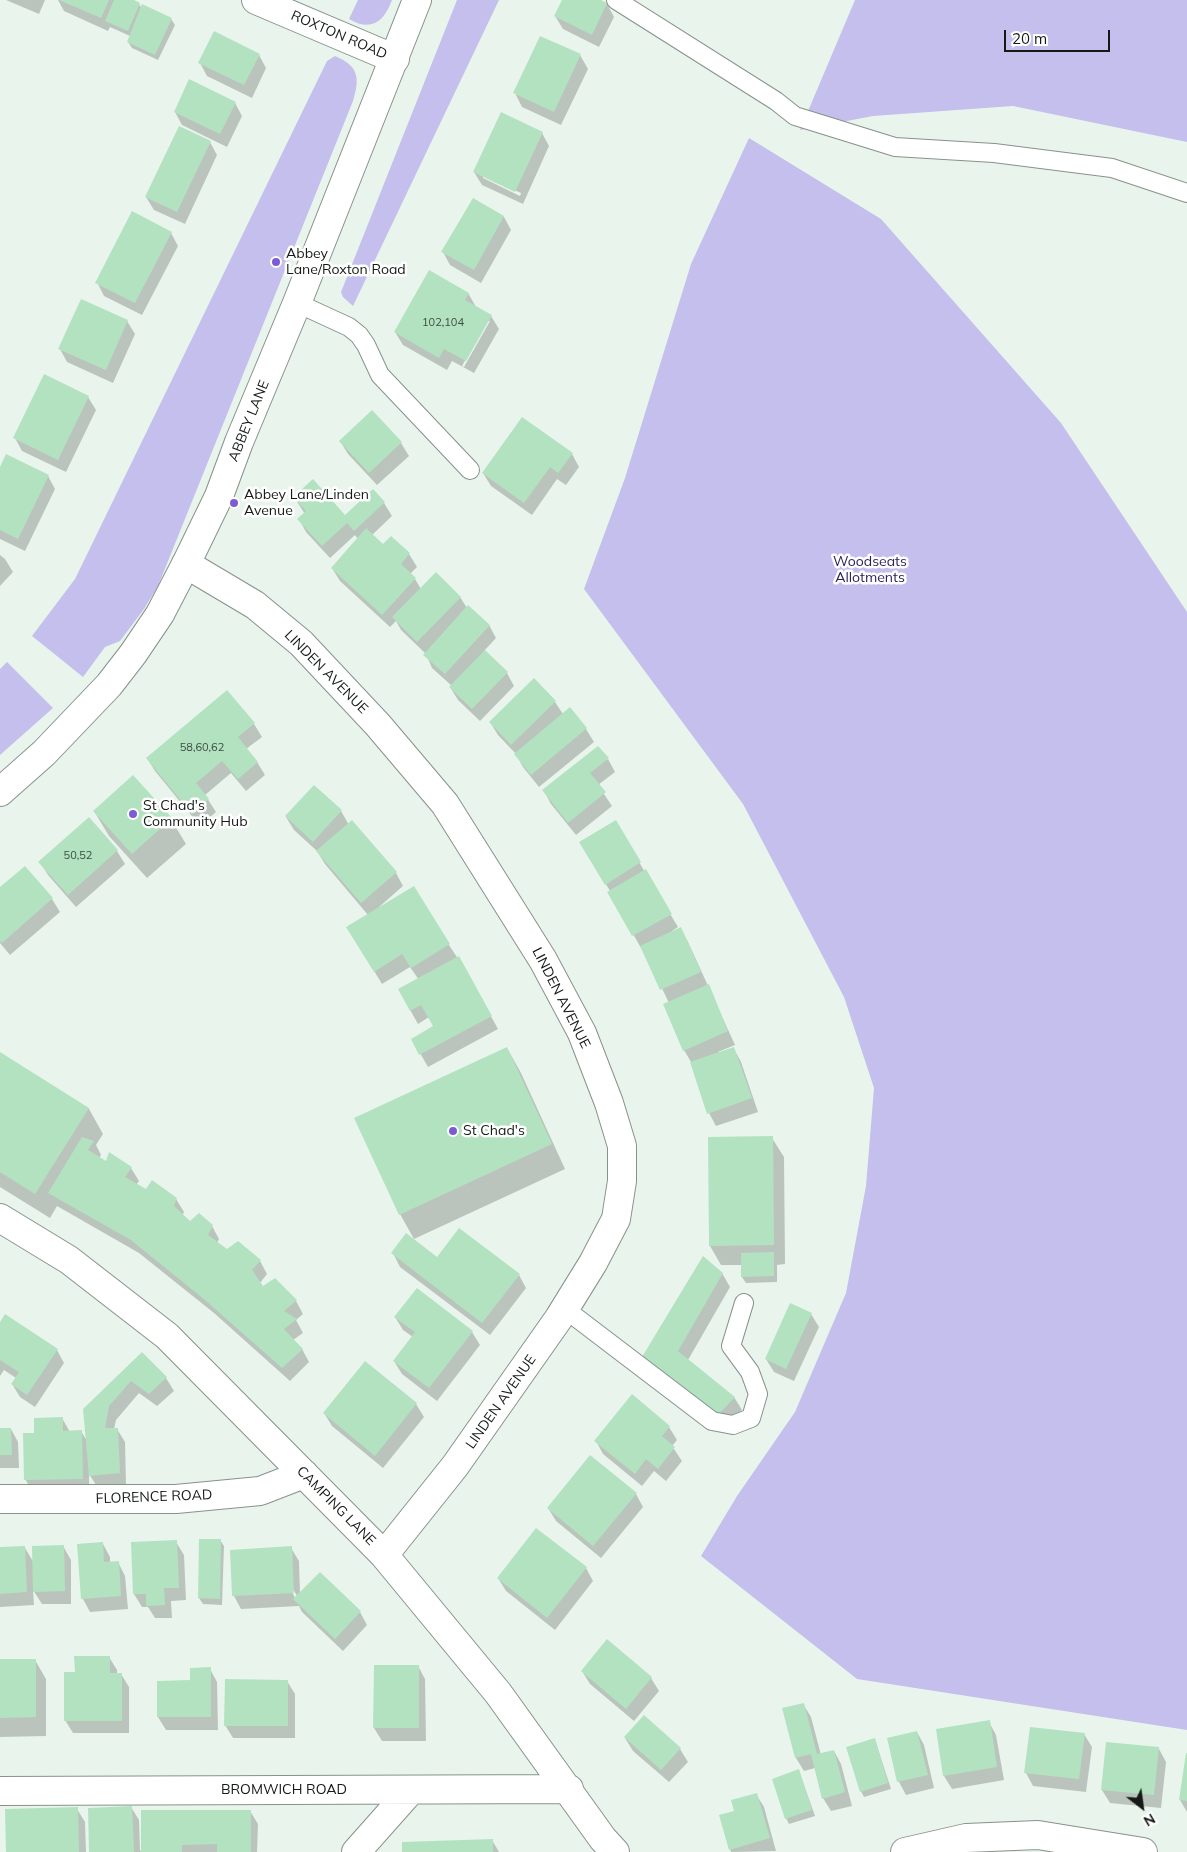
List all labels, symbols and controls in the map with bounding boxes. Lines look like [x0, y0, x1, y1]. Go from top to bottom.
street label: ROXTON ROAD [288, 7, 390, 63]
scale bar [1007, 20, 1113, 52]
text: 20 m [1012, 29, 1047, 48]
place label: Abbey Lane/Roxton Road [286, 246, 406, 278]
marker: Abbey Lane/Roxton Road [270, 256, 282, 268]
house number: 102,104 [422, 316, 464, 330]
street label: ABBEY LANE [225, 378, 273, 464]
place label: Abbey Lane/Linden Avenue [244, 487, 369, 520]
marker: Abbey Lane/Linden Avenue [228, 497, 240, 509]
park label: Woodseats Allotments [833, 554, 907, 586]
street label: LINDEN AVENUE [281, 627, 371, 717]
house number: 58,60,62 [180, 741, 224, 755]
place label: St Chad's Community Hub [143, 798, 248, 830]
marker: St Chad's Community Hub [127, 808, 139, 820]
house number: 50,52 [64, 849, 92, 863]
street label: LINDEN AVENUE [528, 945, 594, 1051]
place label: St Chad's [463, 1123, 525, 1139]
marker: St Chad's [447, 1125, 459, 1137]
street label: LINDEN AVENUE [462, 1352, 540, 1452]
street label: CAMPING LANE [293, 1463, 379, 1549]
street label: FLORENCE ROAD [95, 1487, 213, 1507]
street label: BROMWICH ROAD [221, 1782, 347, 1798]
north arrow [1117, 1782, 1167, 1832]
text: N [1140, 1810, 1159, 1830]

